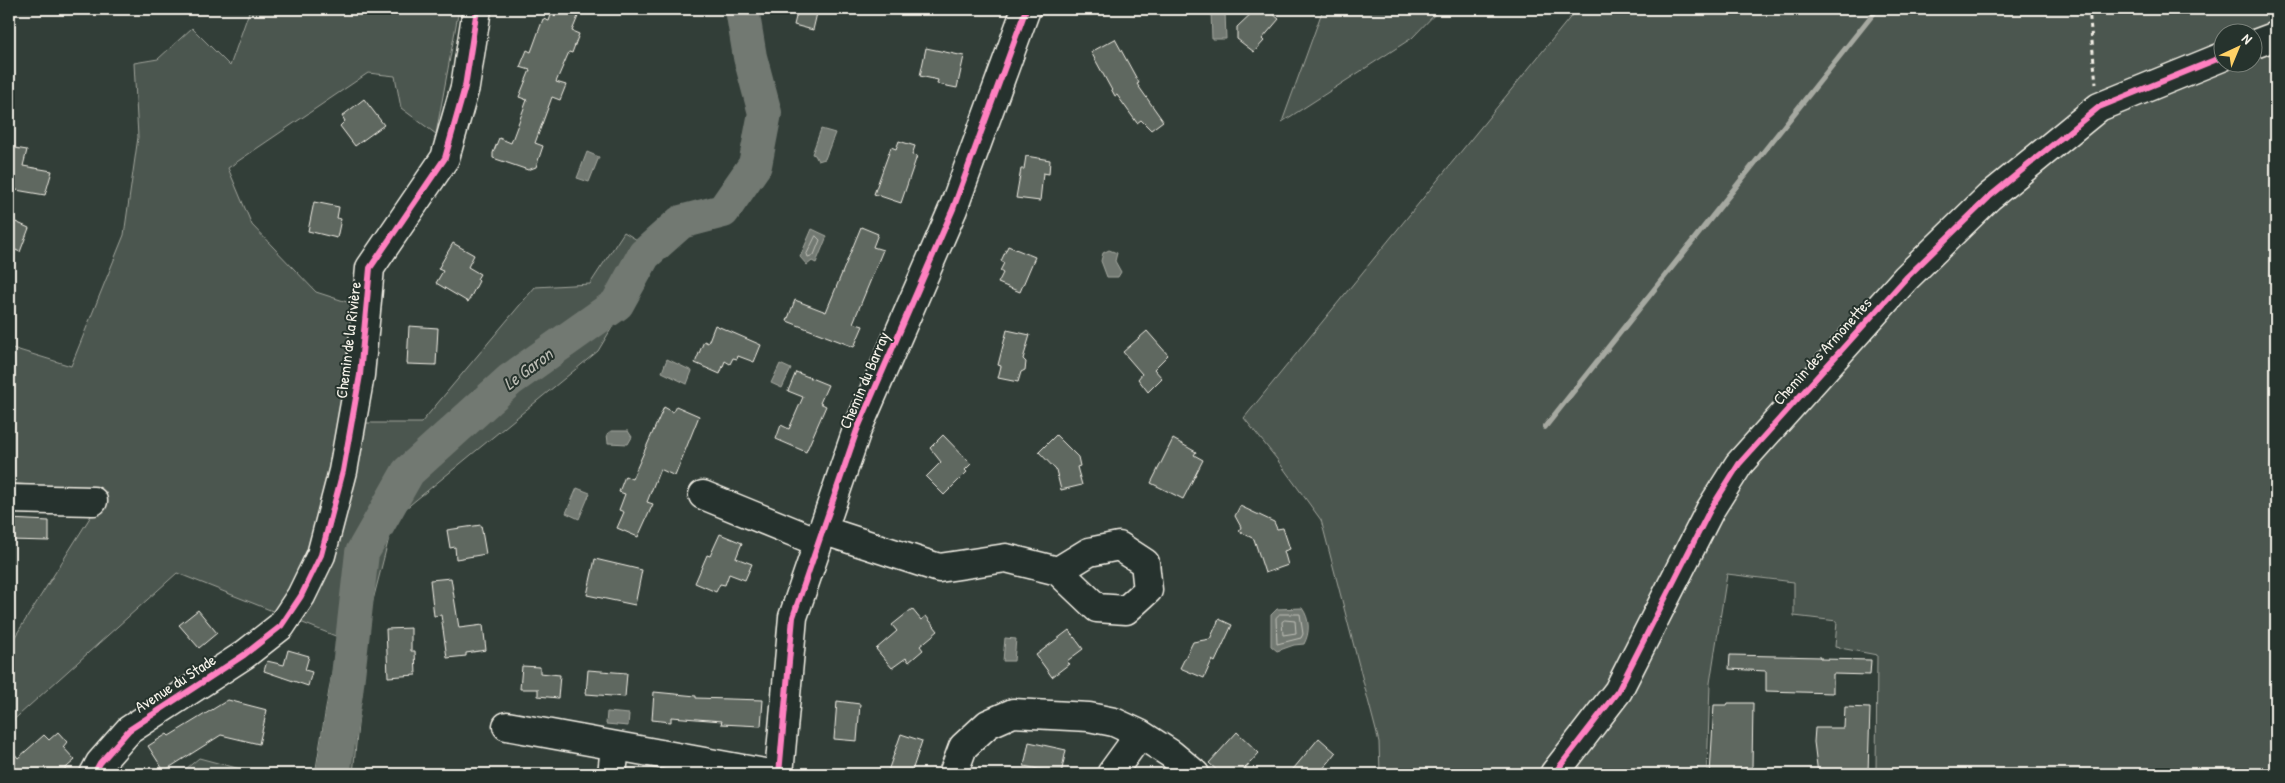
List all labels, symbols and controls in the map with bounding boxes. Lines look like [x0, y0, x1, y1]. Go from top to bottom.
north arrow [2212, 22, 2262, 72]
text: N [2238, 29, 2257, 48]
street label: Chemin de la Rivière [330, 280, 366, 400]
street label: Chemin des Armonettes [1768, 292, 1876, 410]
street label: Chemin du Barray [834, 328, 894, 432]
water label: Le Garon [498, 341, 559, 395]
street label: Avenue du Stade [130, 648, 220, 717]

